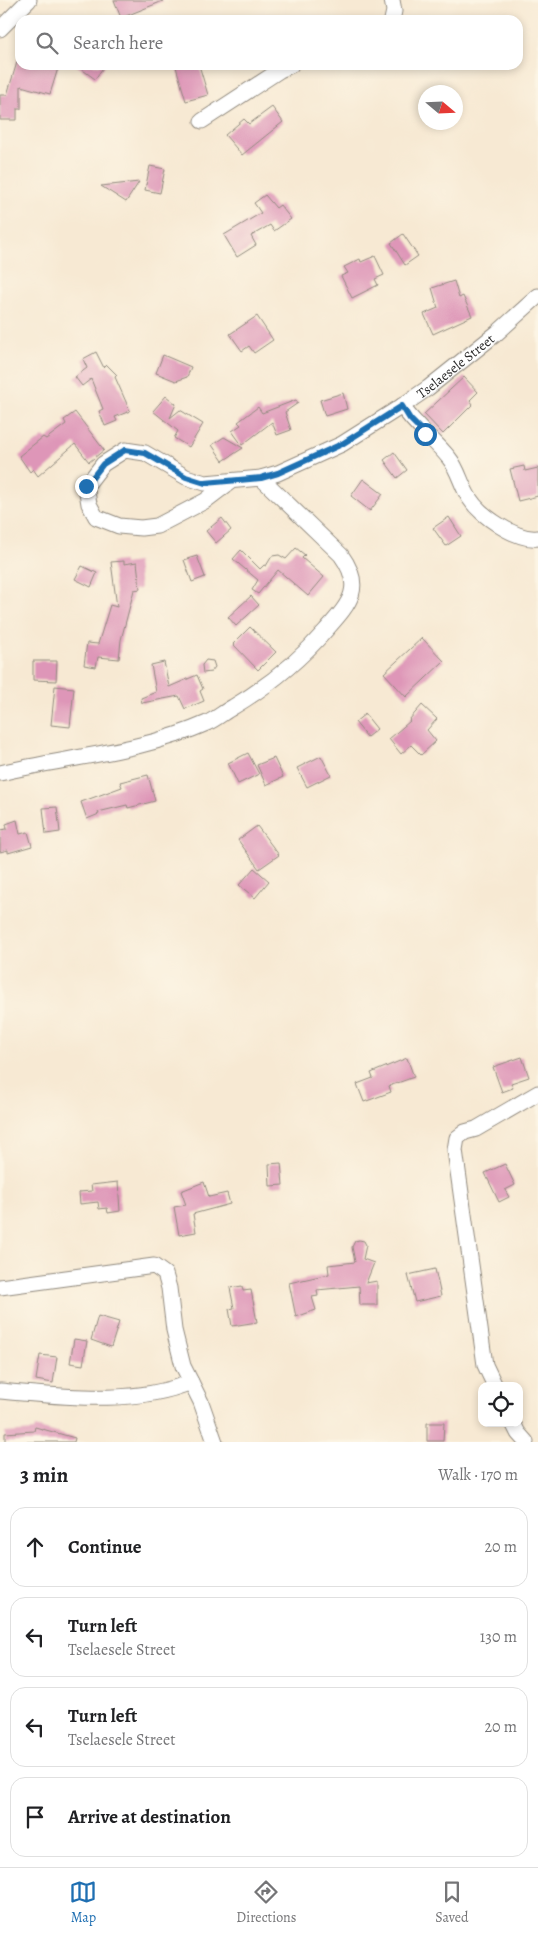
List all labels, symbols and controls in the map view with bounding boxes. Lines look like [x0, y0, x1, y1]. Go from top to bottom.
search box [15, 15, 523, 70]
icon: search [33, 29, 61, 57]
text: Search here [73, 30, 163, 56]
north arrow [418, 85, 463, 130]
street label: Tselaesele Street [413, 329, 499, 403]
route start [414, 423, 437, 446]
route end [75, 475, 98, 498]
map controls [478, 1382, 523, 1427]
button: locate [478, 1382, 523, 1427]
text: 3 min [20, 1461, 68, 1489]
text: Walk · 170 m [438, 1464, 518, 1486]
icon: ahead [21, 1533, 49, 1561]
text: Continue [68, 1534, 142, 1560]
text: 20 m [484, 1536, 517, 1558]
text: Turn left [68, 1613, 137, 1639]
icon: left [21, 1623, 49, 1651]
text: 130 m [480, 1626, 517, 1648]
text: Tselaesele Street [68, 1639, 175, 1661]
text: Turn left [68, 1703, 137, 1729]
icon: left [21, 1713, 49, 1741]
text: 20 m [484, 1716, 517, 1738]
text: Tselaesele Street [68, 1729, 175, 1751]
icon: arrive [21, 1803, 49, 1831]
text: Arrive at destination [68, 1804, 231, 1830]
tab: Map [69, 1878, 97, 1927]
tab: Directions [236, 1878, 296, 1927]
tab: Saved [435, 1878, 469, 1927]

